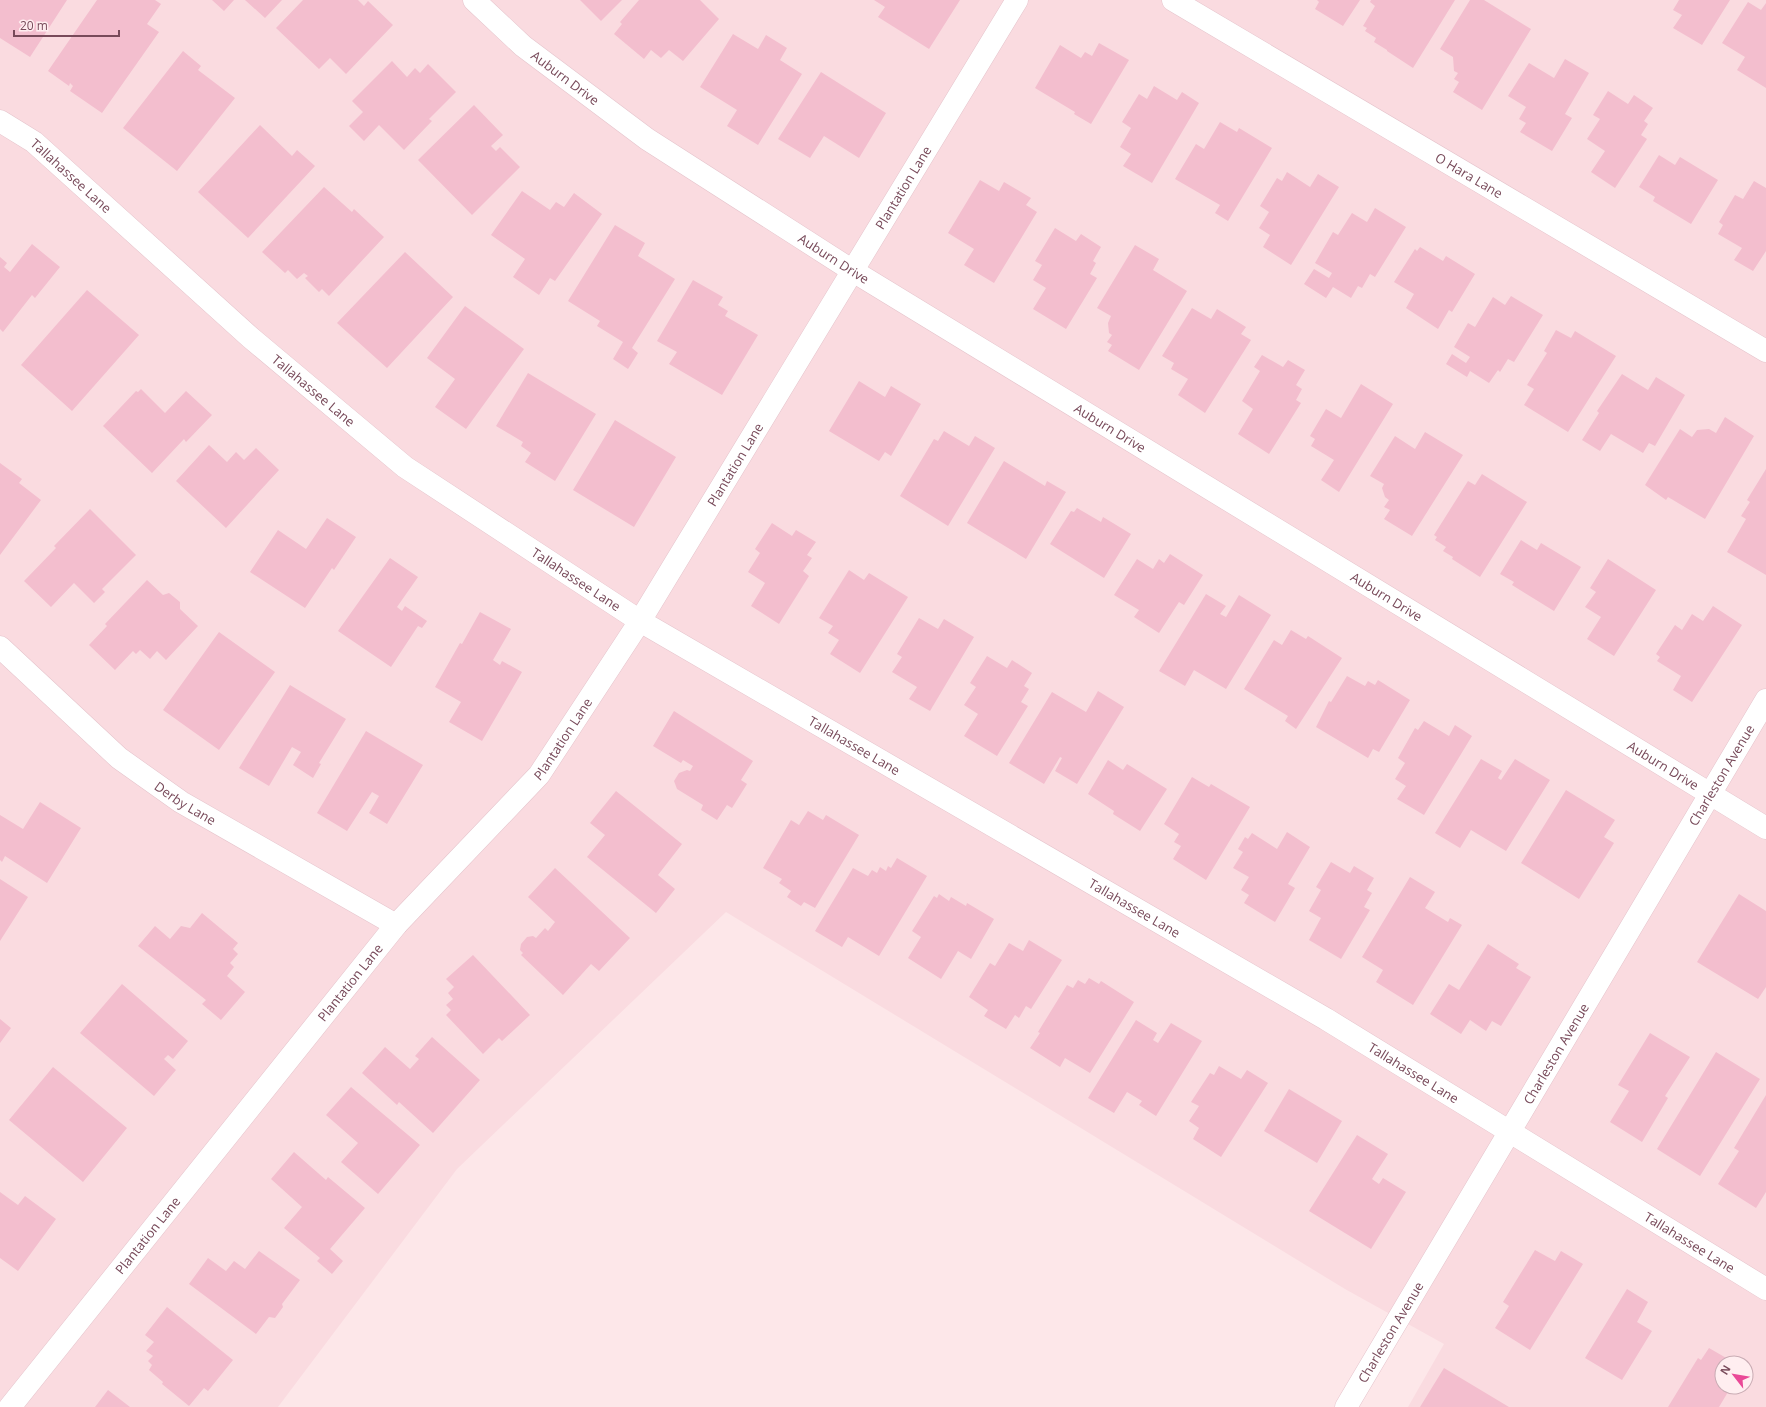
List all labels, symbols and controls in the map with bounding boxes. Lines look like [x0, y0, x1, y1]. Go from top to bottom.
scale bar [14, 12, 119, 38]
text: 20 m [20, 17, 48, 34]
street label: Auburn Drive [528, 46, 603, 109]
street label: Tallahassee Lane [27, 134, 115, 217]
street label: Plantation Lane [871, 142, 935, 233]
street label: O Hara Lane [1432, 148, 1506, 202]
street label: Auburn Drive [795, 229, 873, 288]
street label: Tallahassee Lane [268, 350, 359, 430]
street label: Auburn Drive [1071, 399, 1149, 457]
street label: Plantation Lane [703, 419, 767, 510]
street label: Tallahassee Lane [528, 543, 624, 615]
street label: Auburn Drive [1348, 568, 1426, 625]
street label: Plantation Lane [530, 694, 596, 784]
street label: Tallahassee Lane [805, 712, 903, 779]
street label: Charleston Avenue [1684, 721, 1758, 829]
street label: Auburn Drive [1624, 737, 1702, 794]
street label: Derby Lane [151, 777, 219, 829]
street label: Tallahassee Lane [1085, 874, 1184, 942]
street label: Plantation Lane [313, 940, 387, 1025]
street label: Charleston Avenue [1519, 1000, 1593, 1108]
street label: Tallahassee Lane [1365, 1038, 1462, 1107]
street label: Plantation Lane [111, 1193, 184, 1278]
street label: Tallahassee Lane [1641, 1207, 1738, 1277]
street label: Charleston Avenue [1353, 1278, 1427, 1386]
north arrow [1714, 1355, 1754, 1395]
text: N [1716, 1362, 1734, 1377]

